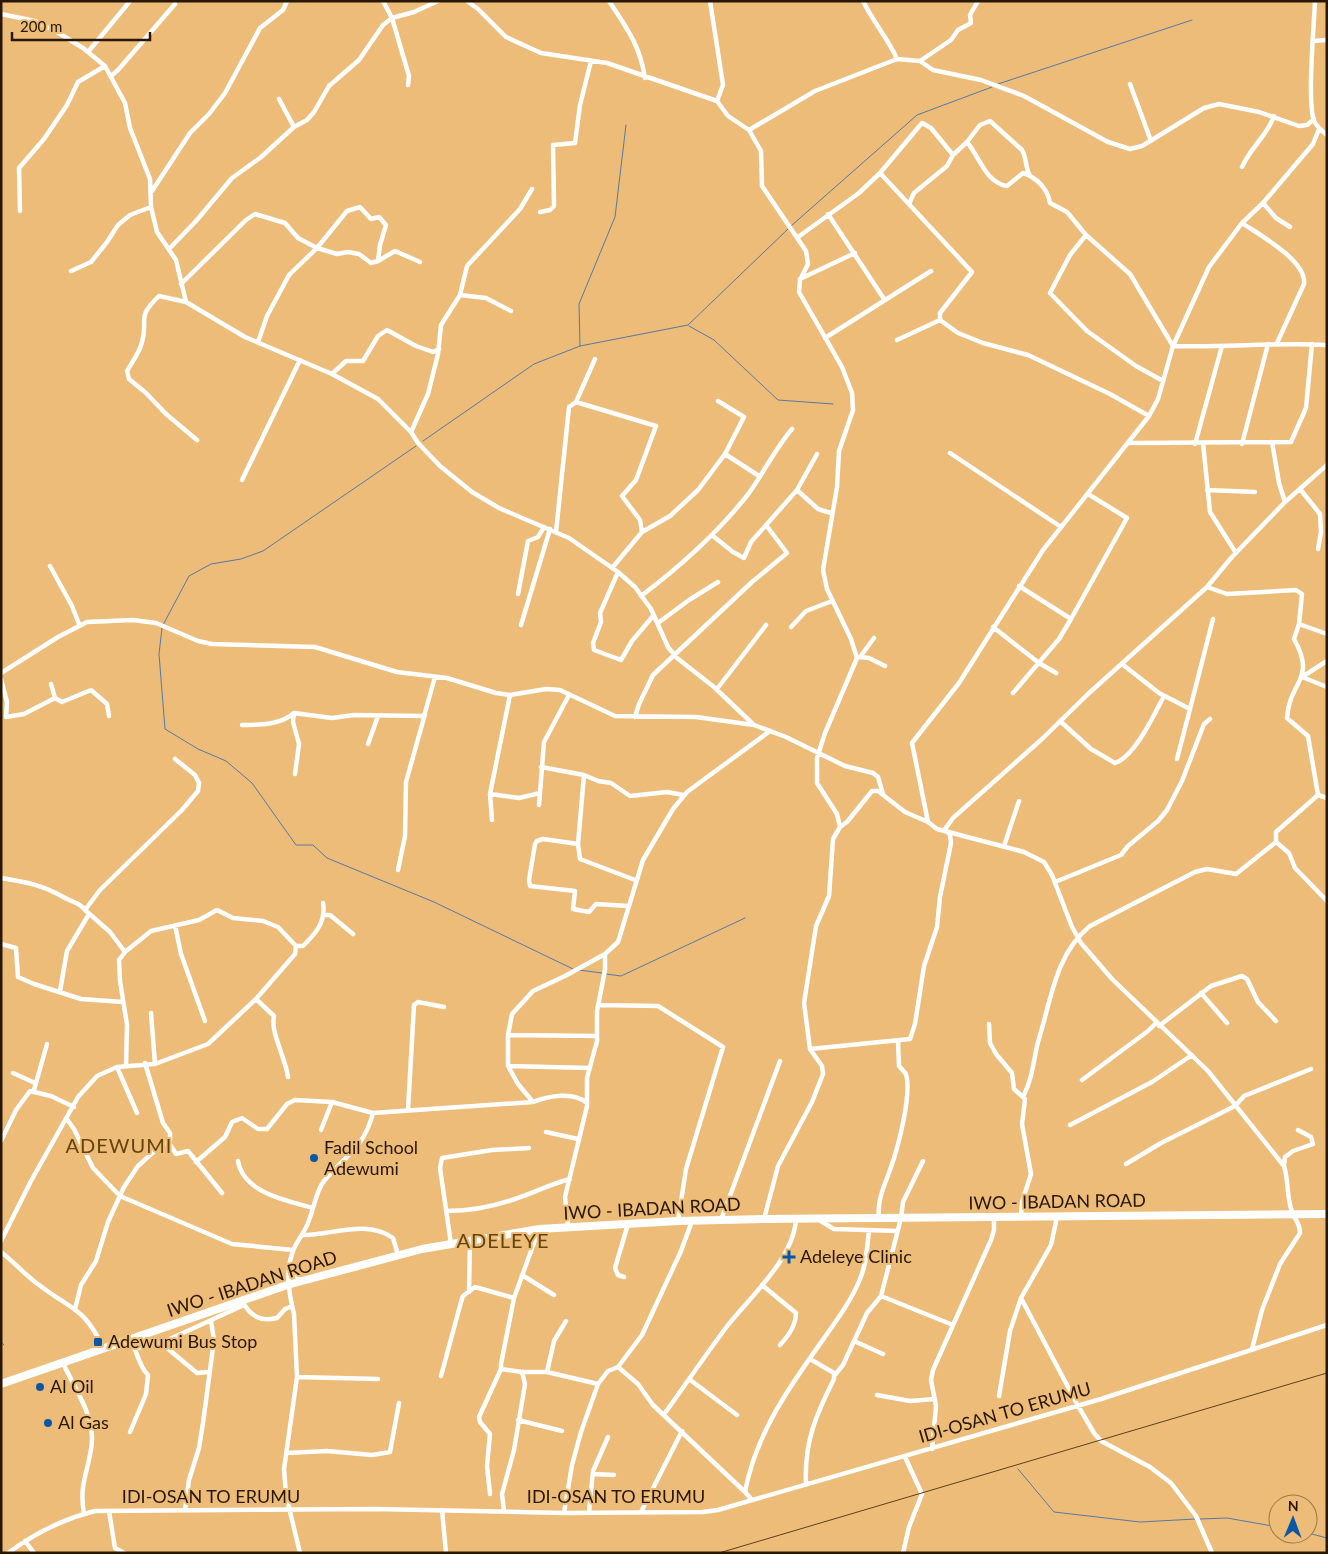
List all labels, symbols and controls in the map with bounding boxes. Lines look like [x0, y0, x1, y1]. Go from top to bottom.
scale bar [12, 10, 150, 42]
text: 200 m [20, 17, 62, 35]
district label: ADEWUMI [66, 1133, 172, 1157]
place label: Fadil School Adewumi [324, 1136, 418, 1179]
marker: Fadil School Adewumi [308, 1152, 320, 1164]
street label: IWO - IBADAN ROAD [968, 1188, 1146, 1214]
street label: IWO - IBADAN ROAD [563, 1192, 741, 1224]
district label: ADELEYE [456, 1228, 550, 1252]
street label: IWO - IBADAN ROAD [164, 1245, 339, 1321]
place label: Adeleye Clinic [800, 1245, 912, 1267]
marker: Adeleye Clinic [782, 1250, 796, 1264]
place label: Adewumi Bus Stop [108, 1330, 257, 1352]
marker: Adewumi Bus Stop [92, 1336, 104, 1348]
place label: Al Oil [50, 1375, 94, 1397]
street label: IDI-OSAN TO ERUMU [916, 1377, 1093, 1447]
marker: Al Oil [34, 1381, 46, 1393]
place label: Al Gas [58, 1411, 109, 1433]
marker: Al Gas [42, 1417, 54, 1429]
street label: IDI-OSAN TO ERUMU [122, 1485, 300, 1507]
street label: IDI-OSAN TO ERUMU [527, 1485, 705, 1507]
north arrow [1268, 1494, 1318, 1544]
text: N [1288, 1497, 1299, 1514]

